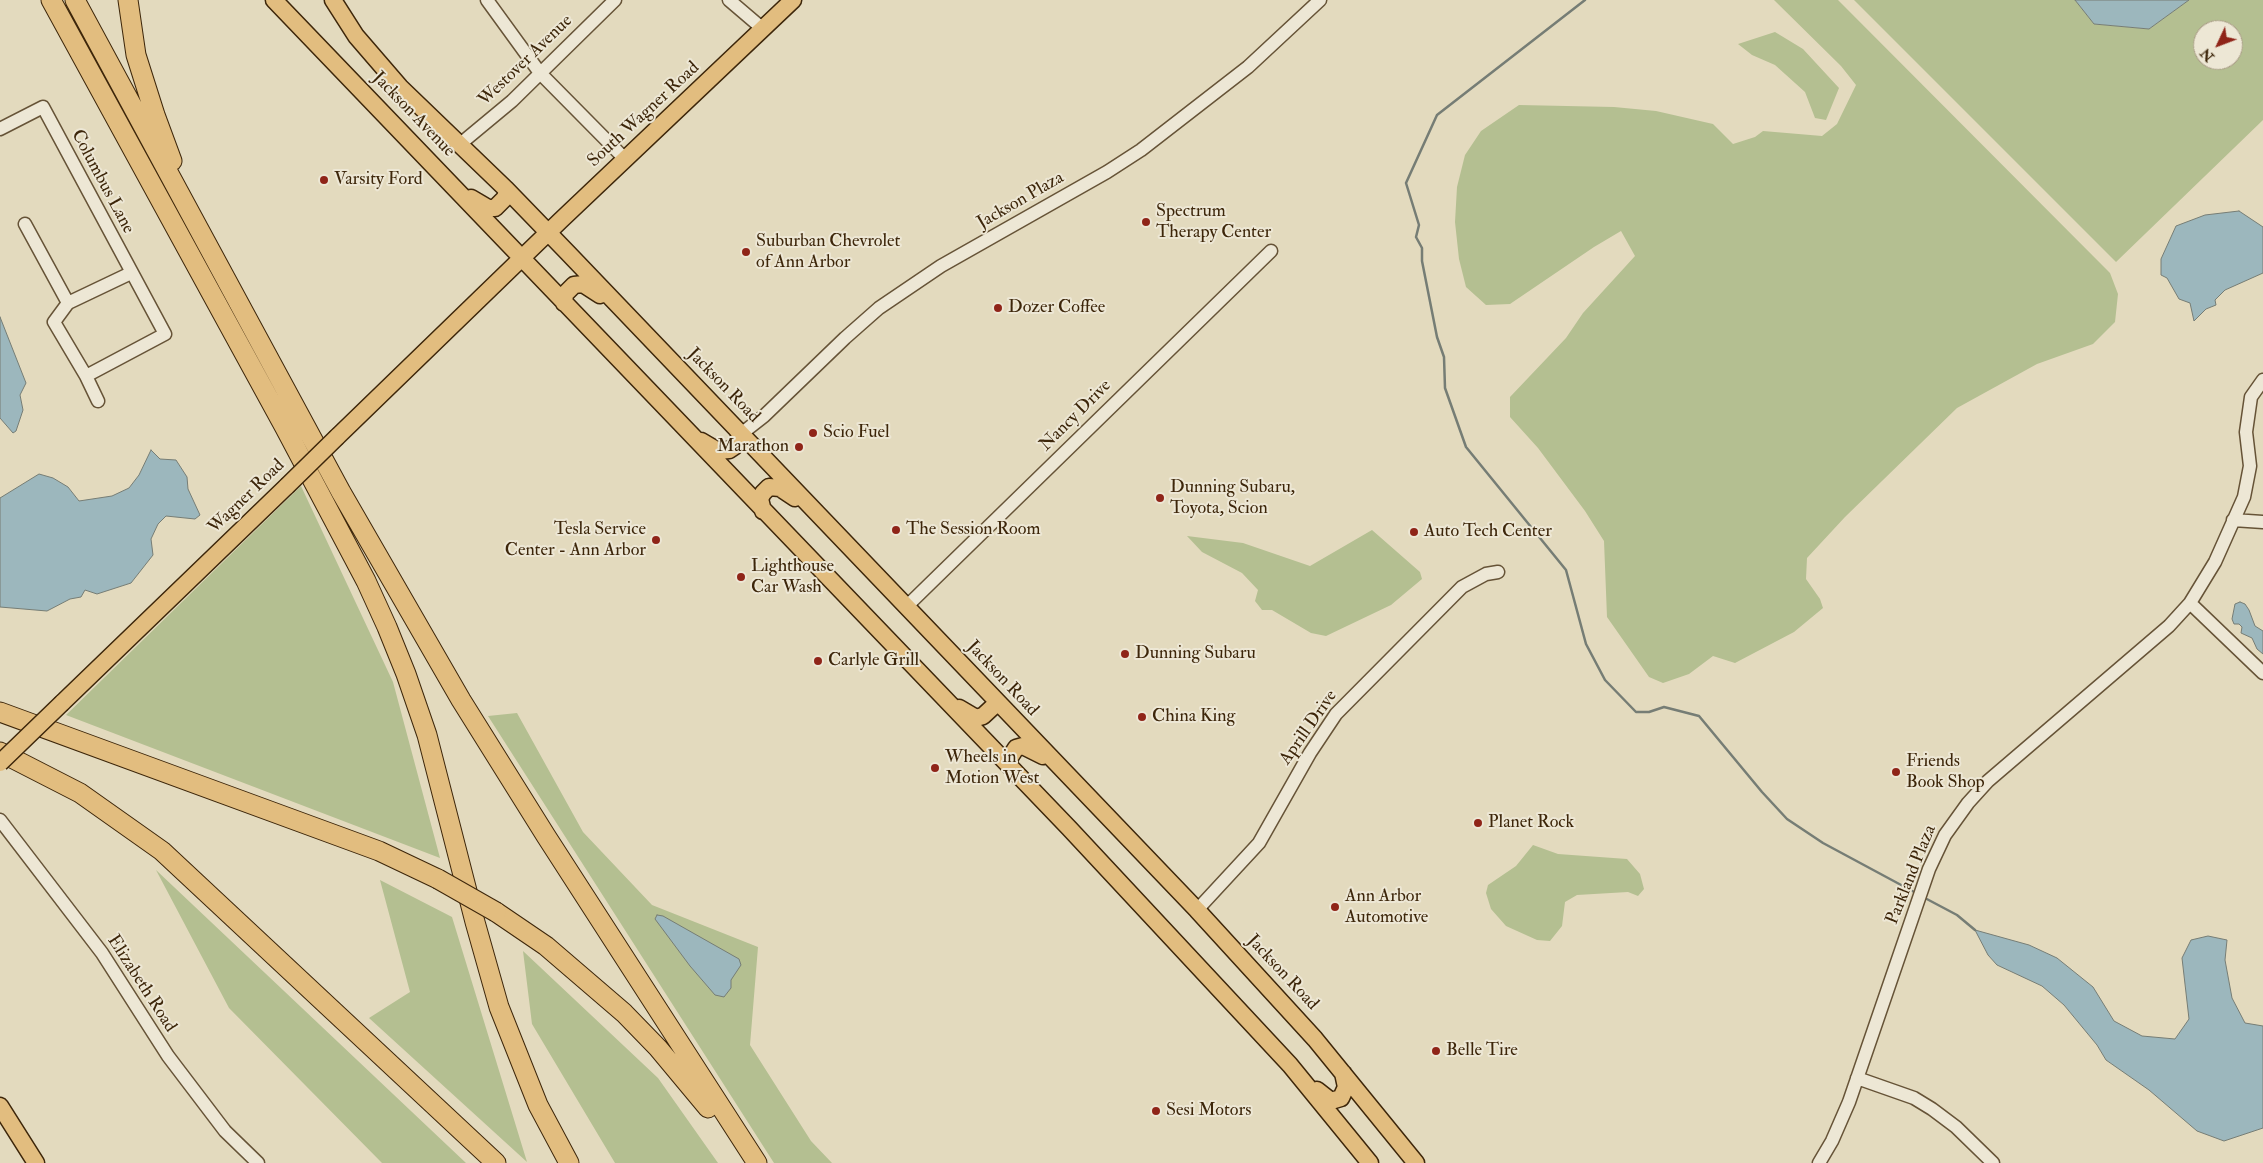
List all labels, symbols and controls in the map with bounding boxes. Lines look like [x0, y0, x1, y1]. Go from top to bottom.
street label: Westover Avenue [474, 11, 578, 111]
north arrow [2193, 20, 2243, 70]
text: N [2197, 45, 2218, 65]
street label: South Wagner Road [584, 58, 704, 172]
street label: Jackson Avenue [367, 68, 459, 162]
street label: Columbus Lane [66, 126, 138, 238]
street label: Jackson Plaza [974, 168, 1068, 234]
place label: Varsity Ford [334, 169, 423, 191]
marker: Varsity Ford [318, 174, 330, 186]
place label: Spectrum Therapy Center [1156, 201, 1271, 243]
marker: Spectrum Therapy Center [1140, 216, 1152, 228]
place label: Suburban Chevrolet of Ann Arbor [756, 231, 900, 274]
marker: Suburban Chevrolet of Ann Arbor [740, 246, 752, 258]
place label: Dozer Coffee [1008, 297, 1105, 319]
marker: Dozer Coffee [992, 302, 1004, 314]
street label: Jackson Road [682, 344, 764, 428]
street label: Nancy Drive [1036, 376, 1116, 456]
place label: Scio Fuel [823, 422, 890, 444]
marker: Scio Fuel [807, 427, 819, 439]
place label: Marathon [717, 436, 789, 458]
marker: Marathon [793, 441, 805, 453]
street label: Wagner Road [204, 455, 290, 539]
place label: Dunning Subaru, Toyota, Scion [1170, 477, 1295, 520]
marker: Dunning Subaru, Toyota, Scion [1154, 492, 1166, 504]
place label: Tesla Service Center - Ann Arbor [505, 519, 646, 562]
place label: The Session Room [906, 519, 1040, 541]
place label: Auto Tech Center [1424, 521, 1552, 543]
marker: The Session Room [890, 524, 902, 536]
marker: Auto Tech Center [1408, 526, 1420, 538]
marker: Tesla Service Center - Ann Arbor [650, 534, 662, 546]
place label: Lighthouse Car Wash [751, 556, 834, 598]
marker: Lighthouse Car Wash [735, 571, 747, 583]
street label: Jackson Road [962, 637, 1042, 721]
place label: Dunning Subaru [1135, 643, 1256, 665]
marker: Dunning Subaru [1119, 648, 1131, 660]
place label: Carlyle Grill [828, 650, 919, 672]
marker: Carlyle Grill [812, 655, 824, 667]
street label: Aprill Drive [1275, 687, 1343, 769]
place label: China King [1152, 706, 1235, 728]
marker: China King [1136, 711, 1148, 723]
place label: Wheels in Motion West [945, 747, 1039, 790]
place label: Friends Book Shop [1906, 751, 1985, 794]
marker: Wheels in Motion West [929, 762, 941, 774]
marker: Friends Book Shop [1890, 766, 1902, 778]
place label: Planet Rock [1488, 812, 1574, 834]
marker: Planet Rock [1472, 817, 1484, 829]
street label: Parkland Plaza [1882, 822, 1942, 928]
place label: Ann Arbor Automotive [1345, 886, 1428, 929]
marker: Ann Arbor Automotive [1329, 901, 1341, 913]
street label: Elizabeth Road [102, 931, 180, 1037]
street label: Jackson Road [1242, 931, 1322, 1015]
place label: Belle Tire [1446, 1040, 1518, 1062]
marker: Belle Tire [1430, 1045, 1442, 1057]
place label: Sesi Motors [1166, 1100, 1251, 1122]
marker: Sesi Motors [1150, 1105, 1162, 1117]

